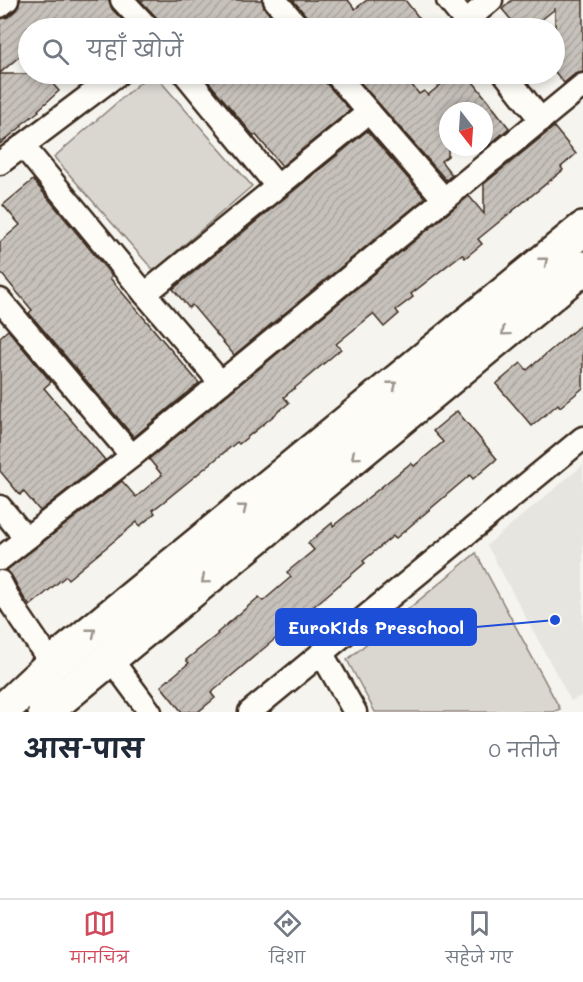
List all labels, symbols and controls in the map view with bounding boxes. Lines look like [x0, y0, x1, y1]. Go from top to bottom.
search box [18, 18, 565, 84]
text: यहाँ खोजें [87, 34, 183, 63]
icon: search [39, 35, 72, 68]
north arrow [439, 102, 493, 156]
one-way arrow [537, 257, 548, 268]
one-way arrow [501, 325, 512, 336]
one-way arrow [387, 381, 398, 392]
one-way arrow [351, 449, 362, 460]
one-way arrow [236, 505, 247, 516]
one-way arrow [201, 573, 212, 584]
callout: EuroKids Preschool [276, 609, 476, 645]
text: EuroKids Preschool [288, 615, 464, 639]
one-way arrow [85, 628, 96, 639]
text: आस-पास [24, 731, 143, 765]
text: 0 नतीजे [488, 736, 559, 762]
tab: मानचित्र [70, 907, 129, 975]
tab: दिशा [269, 907, 305, 975]
tab: सहेजे गए [445, 907, 513, 975]

